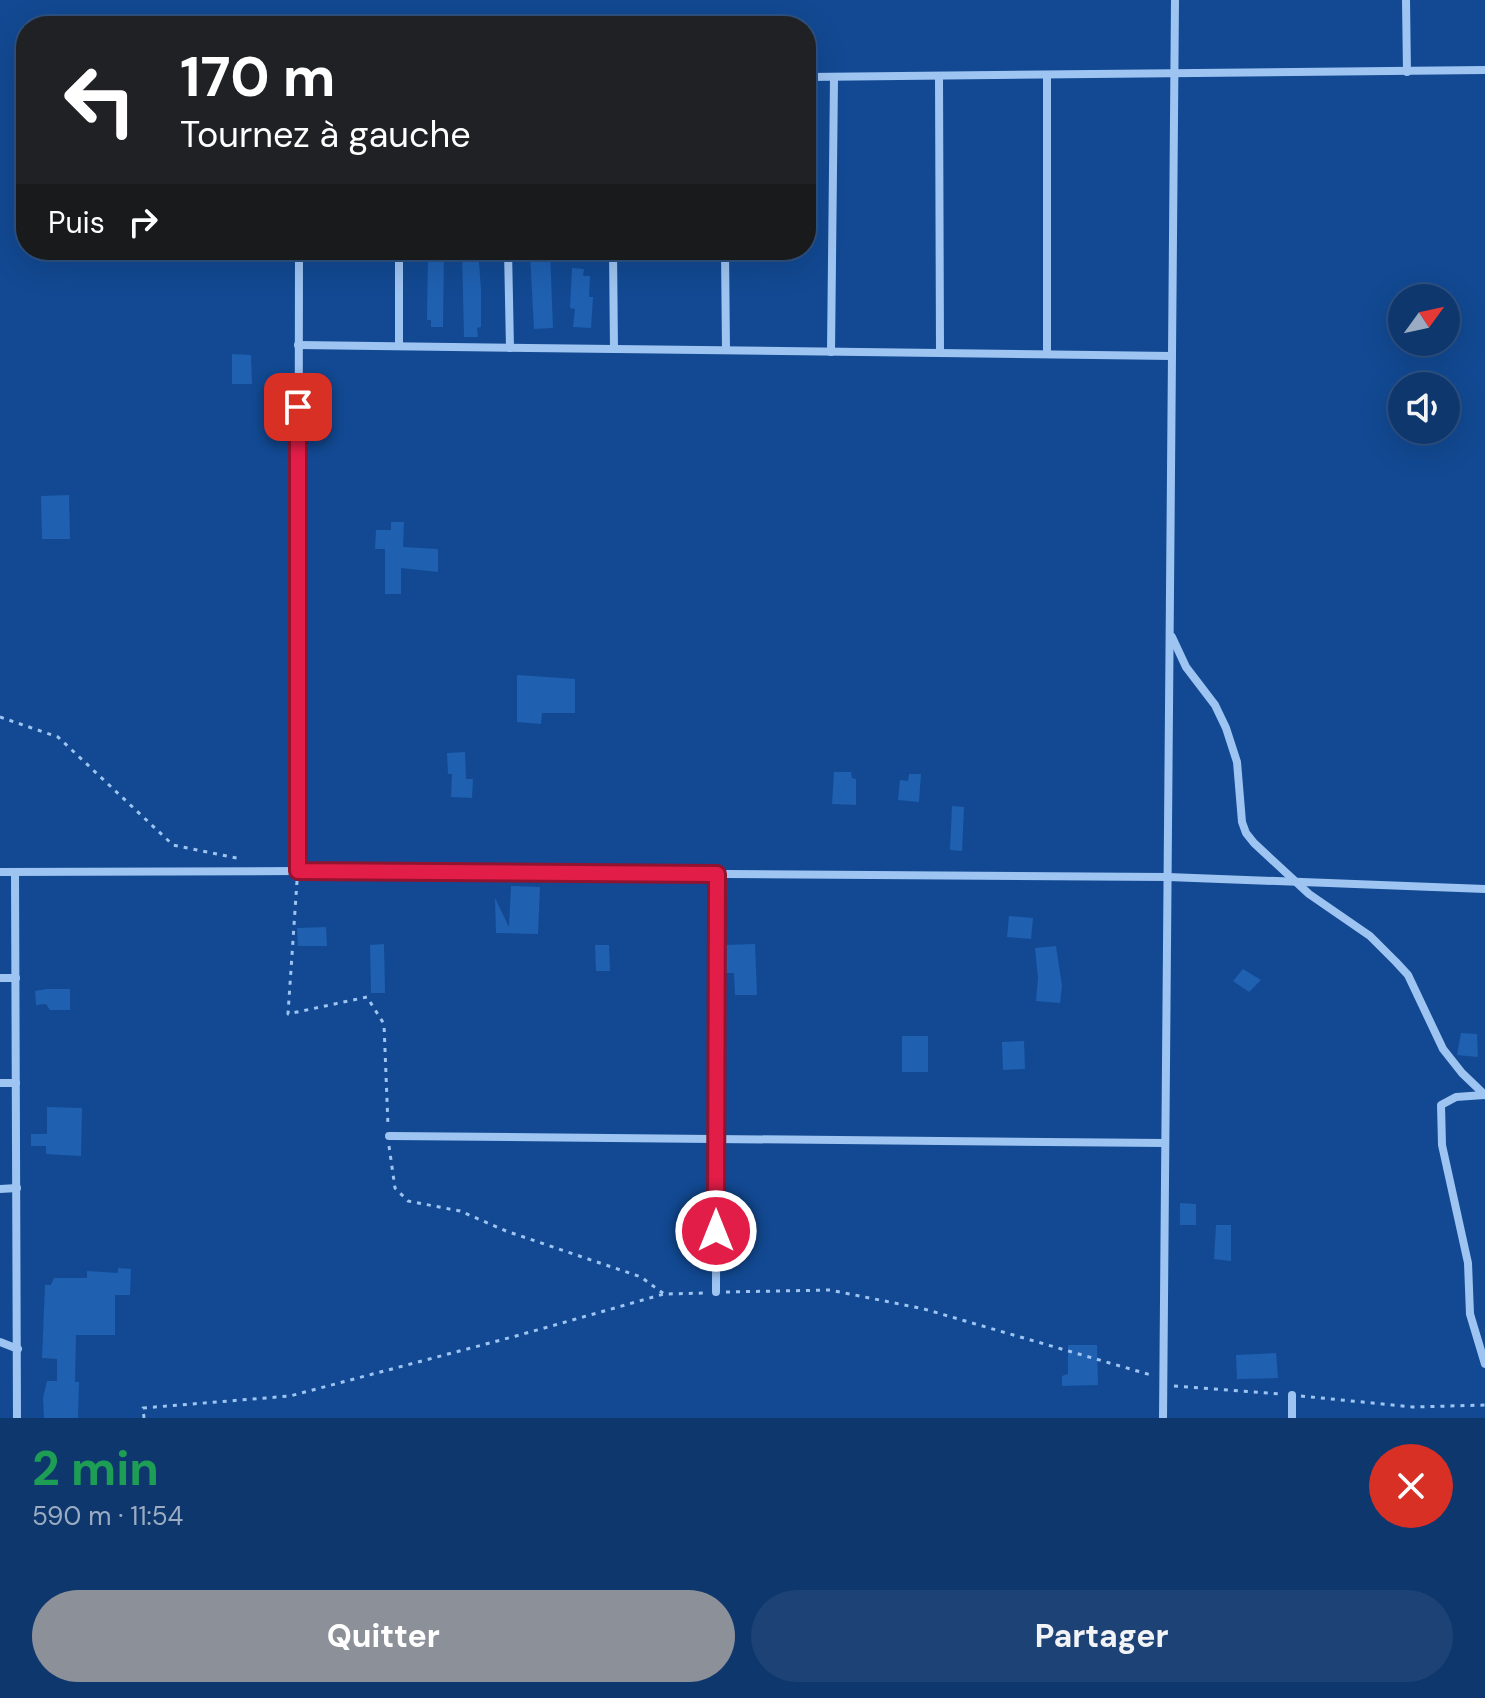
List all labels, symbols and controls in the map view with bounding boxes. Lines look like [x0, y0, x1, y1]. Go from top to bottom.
text: 170 m [180, 40, 335, 113]
icon: left [48, 48, 152, 152]
text: Tournez à gauche [180, 111, 471, 158]
icon: right [121, 200, 165, 244]
text: Puis [48, 203, 105, 242]
north arrow [1388, 284, 1460, 356]
map controls [1388, 284, 1460, 444]
button: sound [1388, 372, 1460, 444]
pin [264, 373, 332, 441]
icon: arrive [276, 385, 320, 429]
position arrow [674, 1189, 758, 1273]
text: 2 min [32, 1437, 159, 1500]
button: close [1369, 1444, 1453, 1528]
text: 590 m · 11:54 [32, 1499, 183, 1533]
button: Quitter [32, 1590, 735, 1682]
button: Partager [751, 1590, 1453, 1682]

